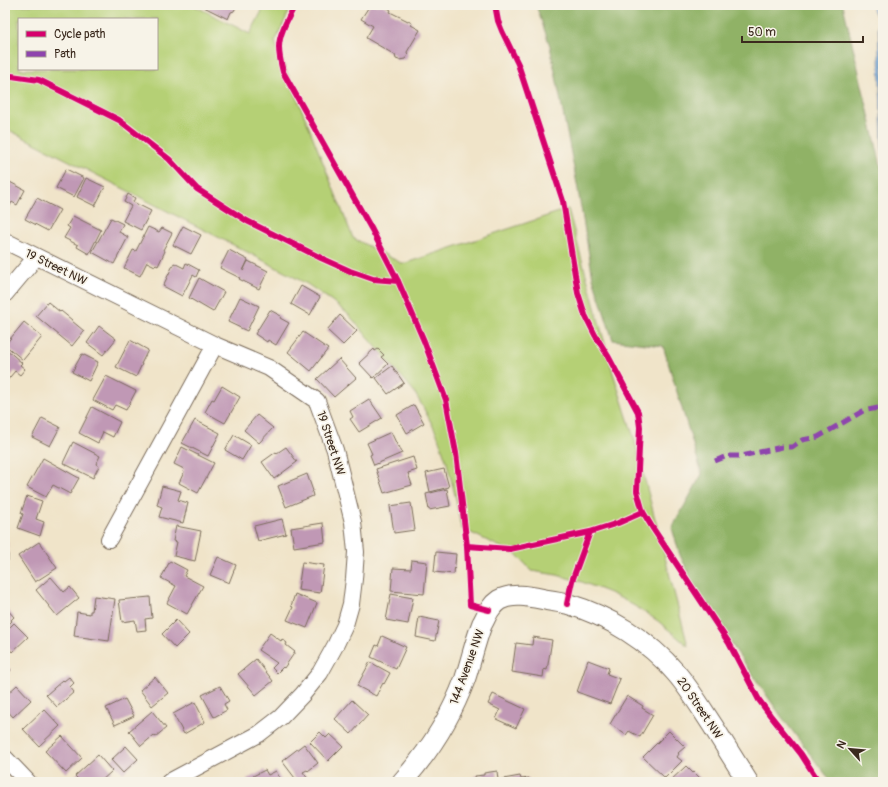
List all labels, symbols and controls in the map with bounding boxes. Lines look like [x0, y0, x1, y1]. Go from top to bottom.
legend [18, 18, 158, 70]
scale bar [742, 18, 863, 44]
text: 50 m [748, 25, 776, 40]
text: Cycle path [54, 27, 106, 42]
text: Path [54, 47, 76, 62]
street label: 19 Street NW [22, 246, 89, 289]
street label: 19 Street NW [313, 409, 348, 477]
street label: 144 Avenue NW [447, 627, 488, 707]
street label: 20 Street NW [674, 675, 726, 742]
north arrow [830, 729, 870, 769]
text: N [834, 738, 849, 751]

